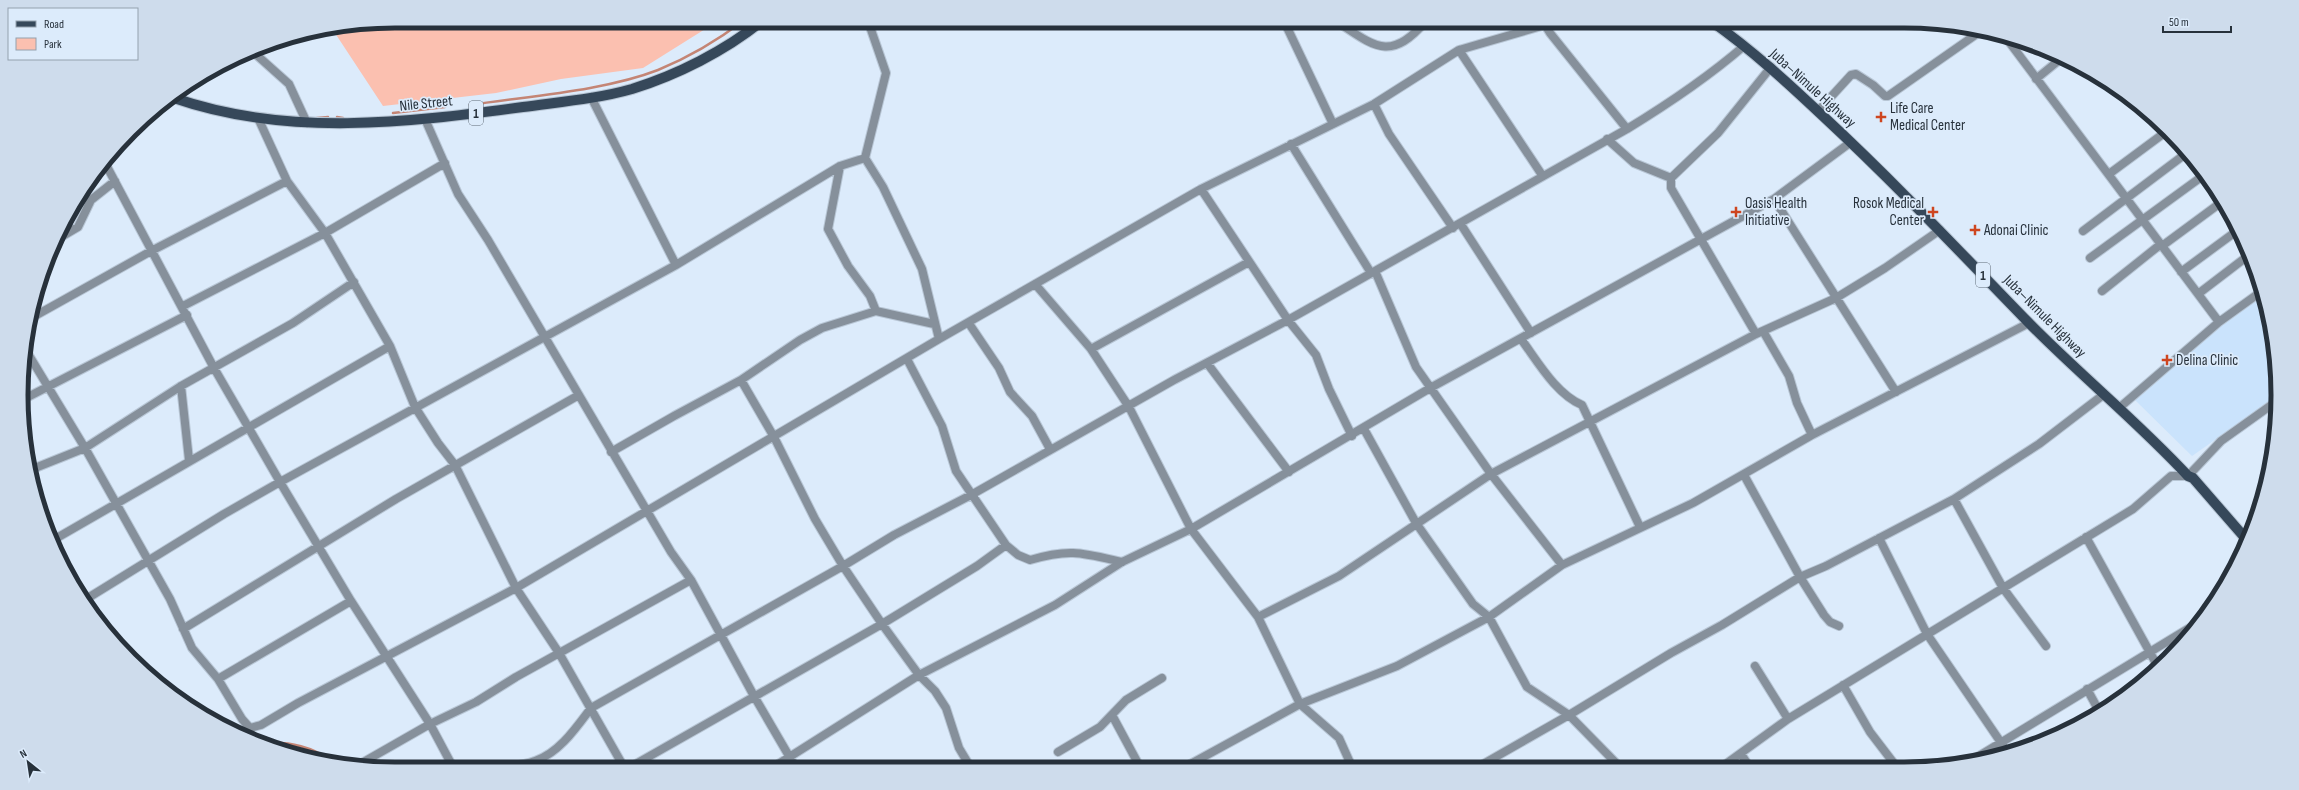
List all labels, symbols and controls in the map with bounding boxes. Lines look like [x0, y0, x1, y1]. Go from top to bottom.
legend [8, 8, 138, 60]
scale bar [2163, 8, 2231, 34]
text: 50 m [2169, 15, 2189, 30]
text: Road [44, 17, 64, 32]
text: Park [44, 37, 62, 52]
street label: Juba–Nimule Highway [1765, 44, 1860, 132]
street label: Nile Street [399, 91, 454, 116]
place label: Life Care Medical Center [1890, 99, 1966, 135]
road number: 1 [469, 101, 483, 125]
marker: Life Care Medical Center [1875, 111, 1887, 123]
place label: Oasis Health Initiative [1745, 194, 1807, 230]
place label: Rosok Medical Center [1853, 194, 1925, 230]
marker: Oasis Health Initiative [1730, 206, 1742, 218]
marker: Rosok Medical Center [1927, 206, 1939, 218]
place label: Adonai Clinic [1983, 221, 2048, 240]
marker: Adonai Clinic [1969, 224, 1981, 236]
road number: 1 [1976, 263, 1990, 287]
street label: Juba–Nimule Highway [1998, 270, 2090, 362]
place label: Delina Clinic [2176, 351, 2238, 370]
marker: Delina Clinic [2161, 354, 2173, 366]
north arrow [8, 742, 48, 782]
text: N [17, 747, 29, 761]

